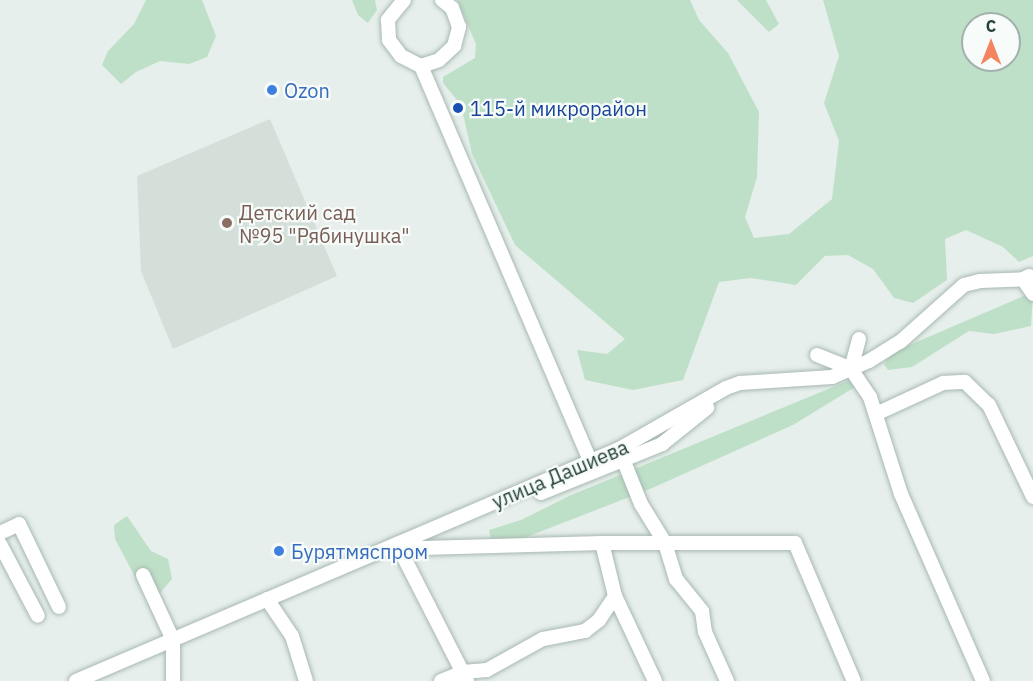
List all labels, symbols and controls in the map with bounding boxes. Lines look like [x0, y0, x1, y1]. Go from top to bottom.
north arrow [961, 12, 1021, 72]
text: С [986, 16, 996, 36]
place label: Ozon [284, 78, 330, 102]
marker: Ozon [265, 83, 279, 97]
place label: 115-й микрорайон [470, 96, 647, 120]
marker: 115-й микрорайон [451, 101, 465, 115]
place label: Детский сад №95 "Рябинушка" [239, 200, 410, 247]
marker: Детский сад №95 "Рябинушка" [220, 216, 234, 230]
street label: улица Дашиева [488, 434, 632, 514]
place label: Бурятмяспром [291, 539, 428, 563]
marker: Бурятмяспром [272, 544, 286, 558]

